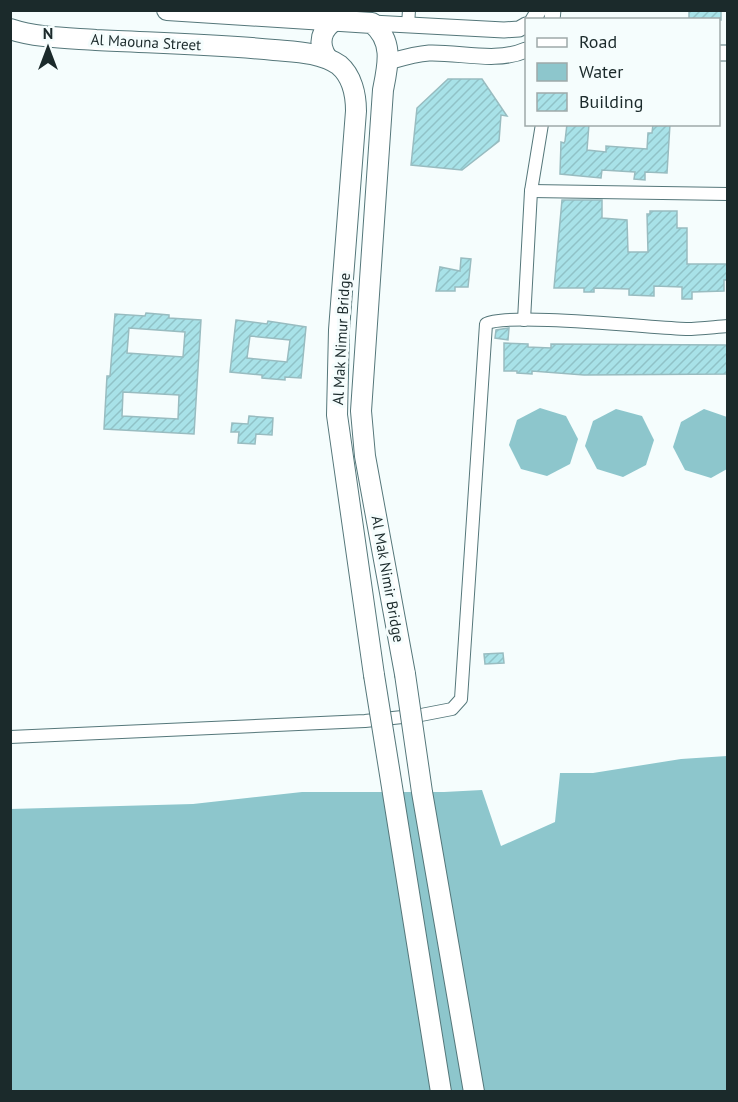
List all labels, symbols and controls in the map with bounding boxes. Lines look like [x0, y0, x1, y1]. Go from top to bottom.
north arrow [18, 18, 78, 78]
legend [525, 18, 720, 126]
text: N [43, 23, 53, 43]
street label: Al Maouna Street [90, 30, 202, 54]
text: Road [579, 30, 617, 53]
text: Water [579, 60, 623, 83]
text: Building [579, 90, 643, 113]
street label: Al Mak Nimur Bridge [328, 272, 354, 406]
street label: Al Mak Nimir Bridge [368, 514, 408, 644]

